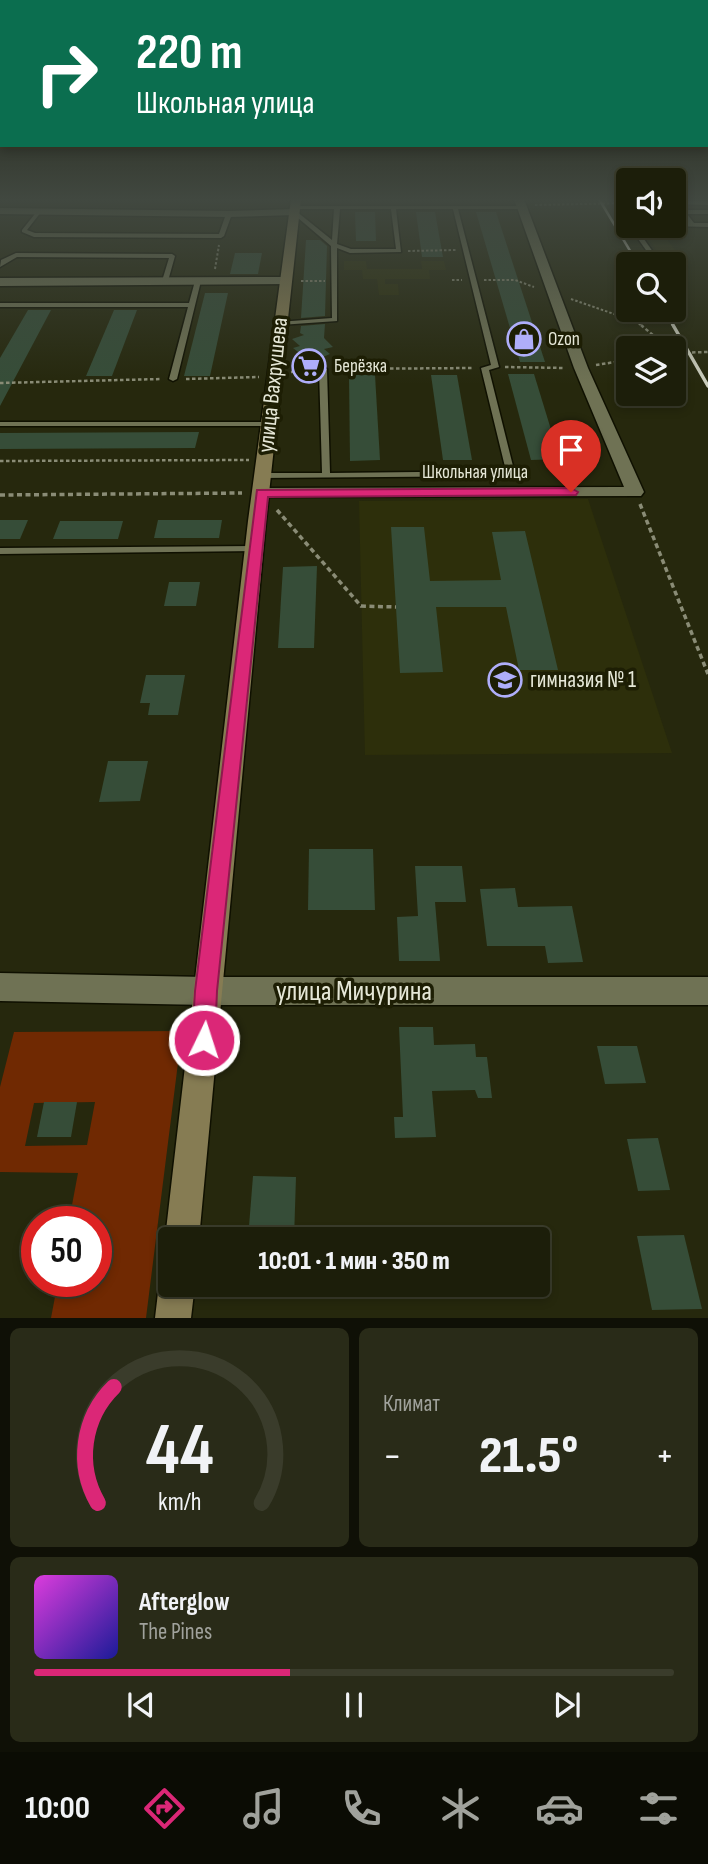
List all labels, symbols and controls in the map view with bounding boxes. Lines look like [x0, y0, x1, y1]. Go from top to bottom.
text: 220 m [136, 24, 242, 83]
icon: right [21, 28, 112, 119]
text: Школьная улица [136, 84, 315, 123]
map controls [616, 168, 686, 406]
button: sound [616, 168, 686, 238]
button: search [616, 252, 686, 322]
street label: улица Вахрушева [252, 316, 294, 454]
shop icon: Ozon [505, 320, 543, 358]
place label: Ozon [548, 328, 580, 351]
button: layers [616, 336, 686, 406]
supermarket icon: Берёзка [290, 347, 328, 385]
place label: Берёзка [334, 355, 387, 378]
pin [541, 420, 601, 492]
icon: arrive [552, 431, 590, 469]
street label: Школьная улица [422, 461, 528, 484]
school or university icon: гимназия № 1 [486, 661, 524, 699]
place label: гимназия № 1 [530, 666, 636, 694]
street label: улица Мичурина [276, 975, 432, 1008]
position arrow [167, 1003, 241, 1077]
speed limit sign: 50 [21, 1206, 112, 1297]
text: 10:01 · 1 мин · 350 m [258, 1246, 450, 1277]
text: Климат [383, 1390, 440, 1418]
text: 44 [146, 1408, 214, 1496]
text: 21.5° [479, 1425, 578, 1488]
text: − [383, 1434, 402, 1479]
text: + [655, 1434, 674, 1479]
text: km/h [158, 1487, 201, 1518]
text: Afterglow [139, 1587, 230, 1618]
text: The Pines [139, 1618, 212, 1646]
icon: previous [122, 1686, 160, 1724]
icon: pause [335, 1686, 373, 1724]
icon: next [548, 1686, 586, 1724]
icon: directions [140, 1784, 189, 1833]
icon: music [239, 1784, 288, 1833]
icon: phone [337, 1784, 386, 1833]
icon: climate [436, 1784, 485, 1833]
icon: car [535, 1784, 584, 1833]
icon: filters [634, 1784, 683, 1833]
text: 10:00 [25, 1789, 90, 1828]

